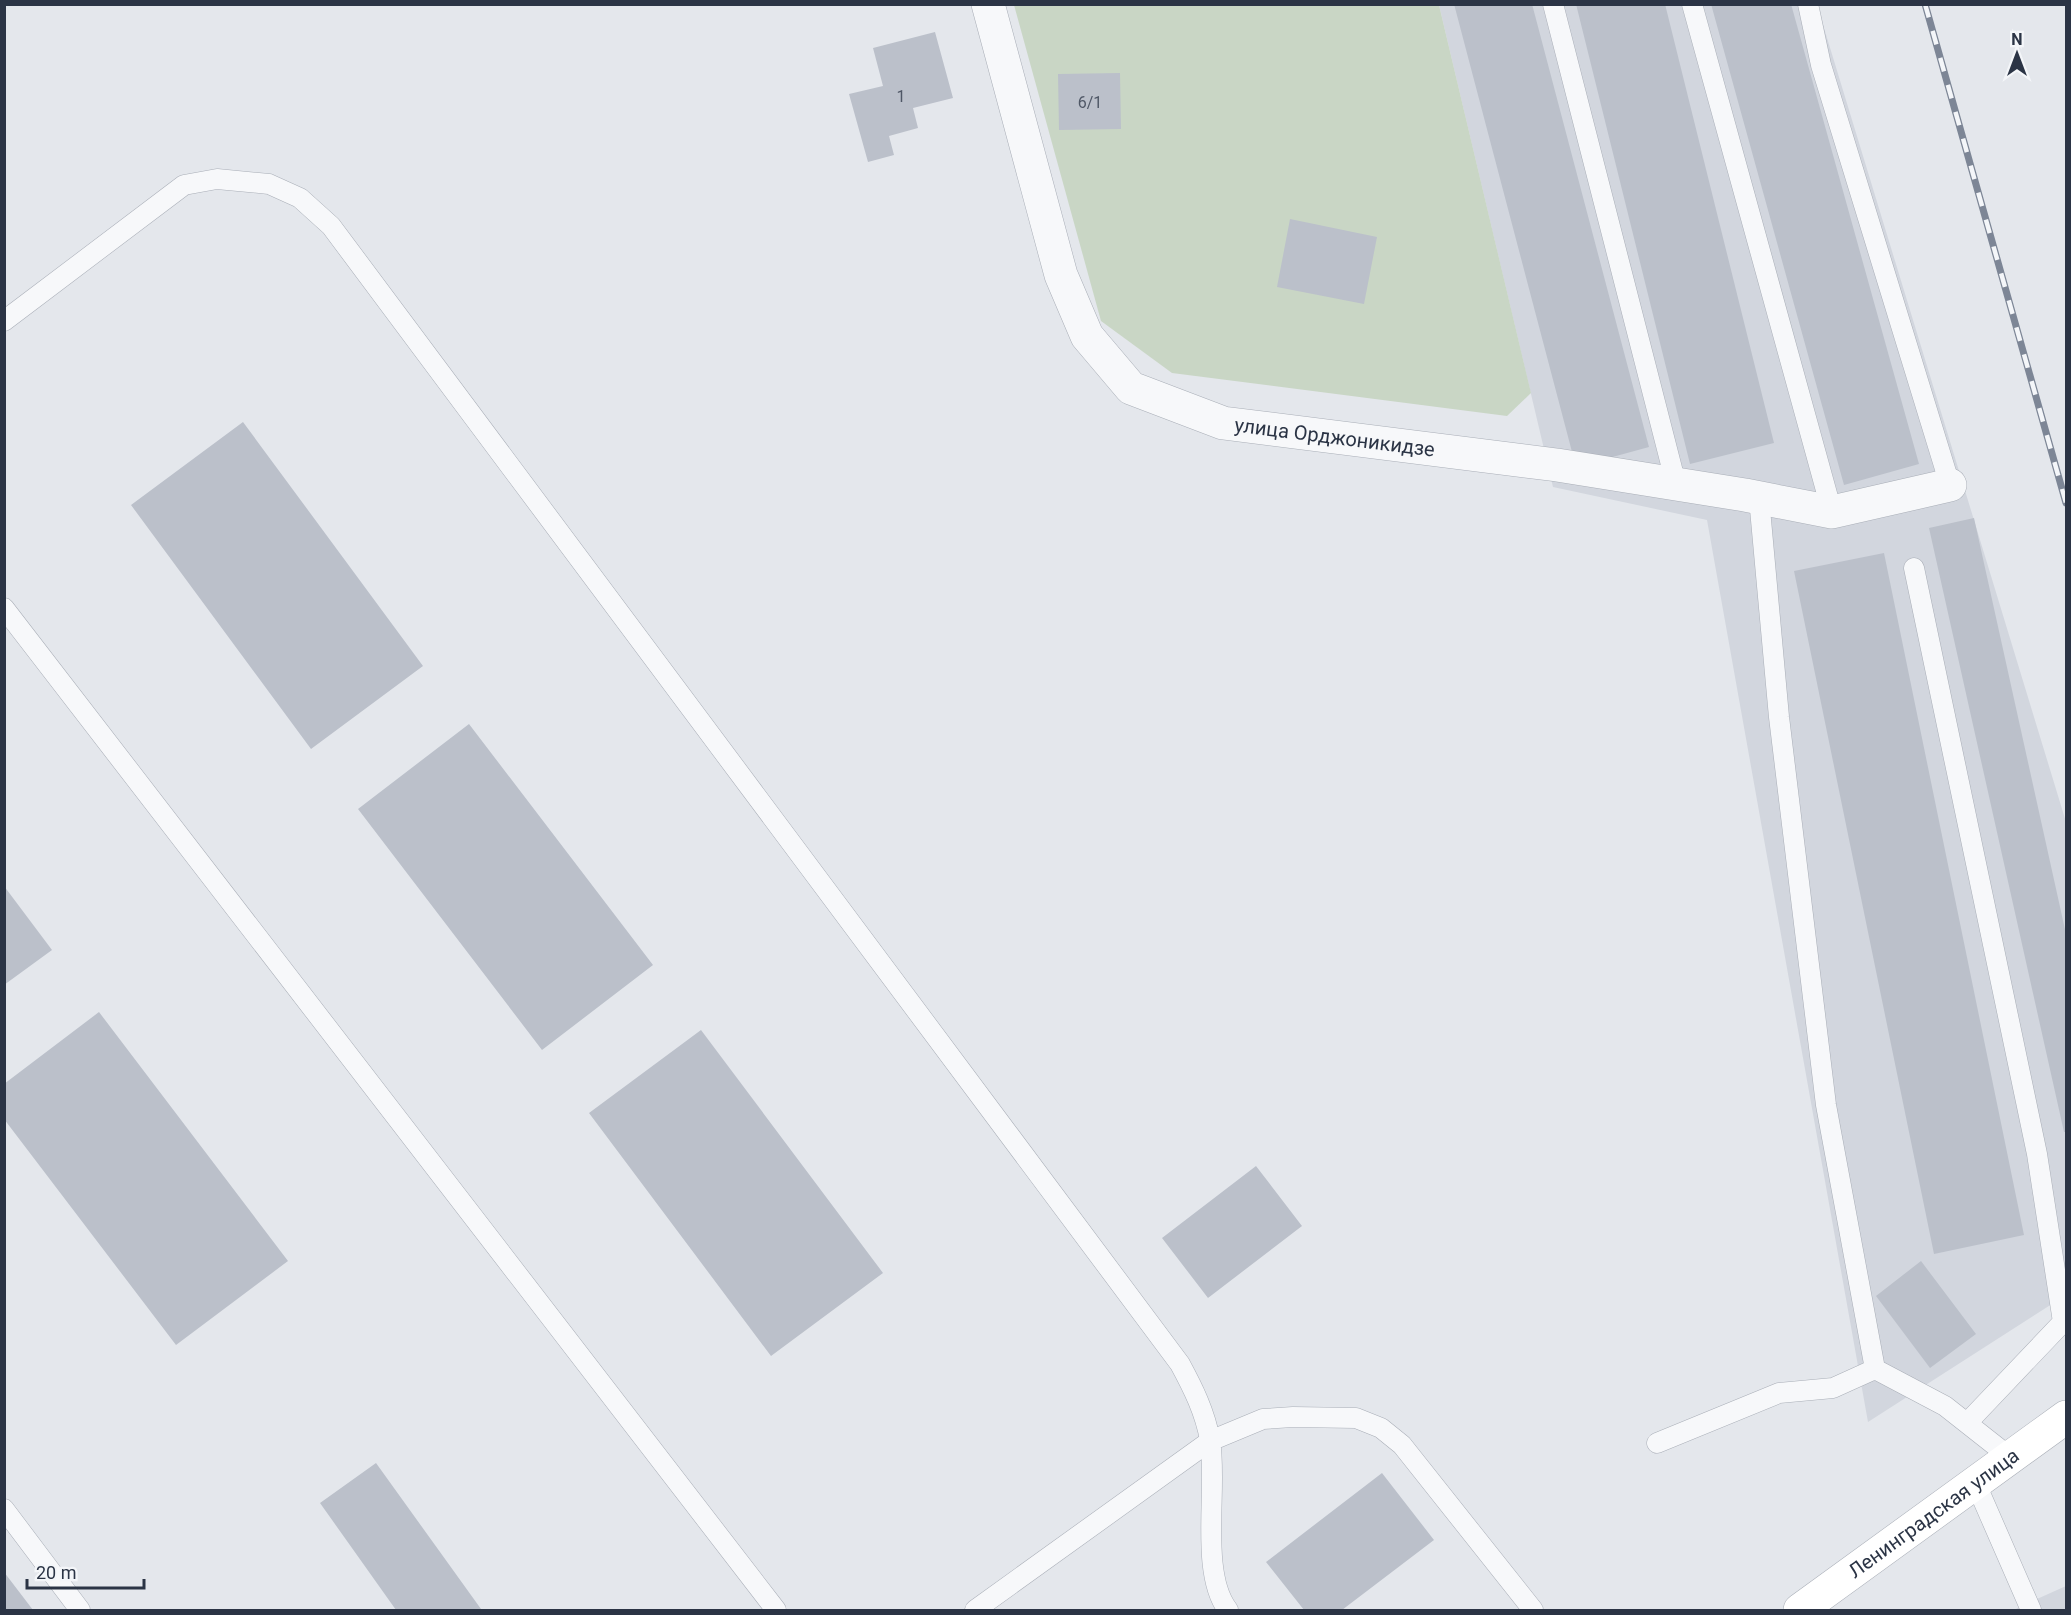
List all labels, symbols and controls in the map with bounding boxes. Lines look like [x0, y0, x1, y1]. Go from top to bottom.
north arrow [1987, 24, 2047, 84]
text: N [2011, 30, 2023, 49]
house number: 1 [897, 87, 906, 106]
house number: 6/1 [1078, 93, 1102, 112]
street label: улица Орджоникидзе [1233, 413, 1436, 462]
street label: Ленинградская улица [1844, 1443, 2024, 1583]
scale bar [27, 1552, 144, 1590]
text: 20 m [36, 1562, 76, 1583]

